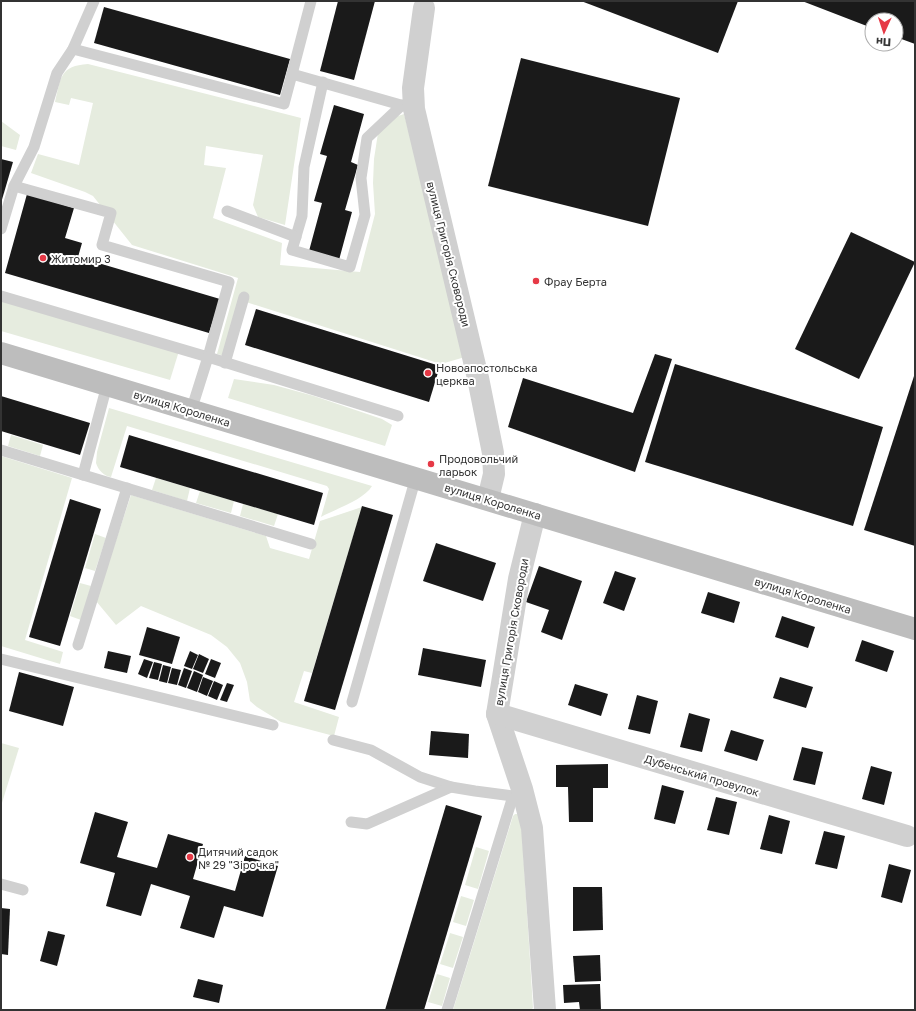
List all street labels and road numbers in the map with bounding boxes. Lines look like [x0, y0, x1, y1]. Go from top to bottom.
street label: вулиця Григорія Сковороди [425, 180, 473, 328]
street label: вулиця Короленка [132, 387, 232, 429]
street label: вулиця Короленка [443, 480, 543, 522]
street label: вулиця Григорія Сковороди [492, 557, 530, 707]
street label: вулиця Короленка [753, 574, 853, 616]
street label: Дубенський провулок [643, 751, 762, 799]

